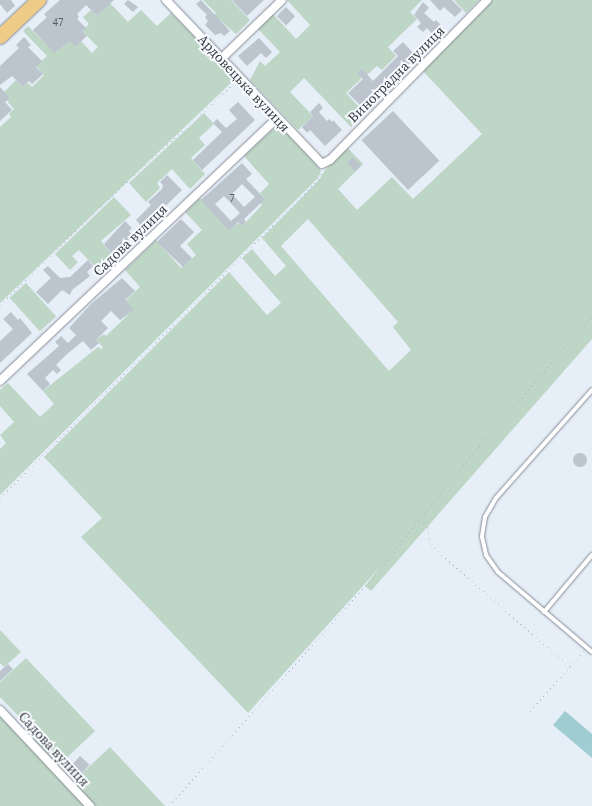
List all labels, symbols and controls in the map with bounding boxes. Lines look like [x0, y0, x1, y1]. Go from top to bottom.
house number: 47 [53, 16, 63, 30]
street label: Виноградна вулиця [344, 22, 448, 126]
street label: Ардовецька вулиця [194, 31, 294, 135]
house number: 7 [229, 192, 235, 206]
street label: Садова вулиця [90, 201, 170, 279]
street label: Садова вулиця [15, 708, 93, 790]

